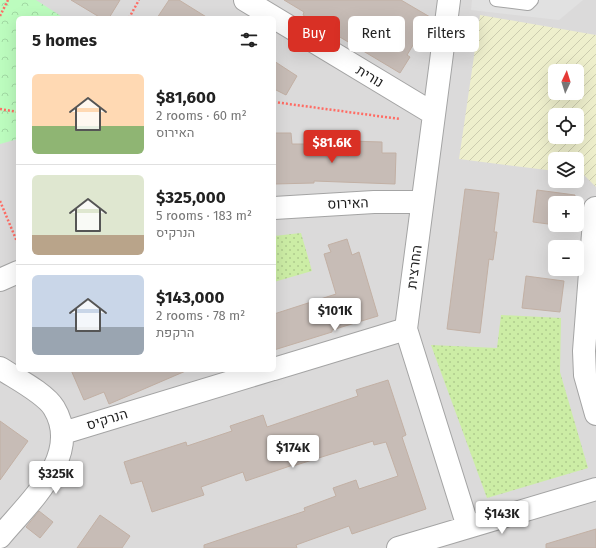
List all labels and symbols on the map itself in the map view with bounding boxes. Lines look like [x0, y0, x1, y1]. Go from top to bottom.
street label: נורית [353, 62, 387, 91]
north arrow [548, 64, 584, 100]
pin: $81.6K [299, 130, 365, 164]
street label: האירוס [327, 194, 369, 213]
street label: החרצית [403, 244, 426, 290]
pin: $101K [307, 298, 363, 332]
street label: הנרקיס [85, 405, 130, 434]
pin: $174K [265, 435, 321, 469]
pin: $325K [28, 461, 84, 495]
pin: $143K [474, 501, 530, 535]

